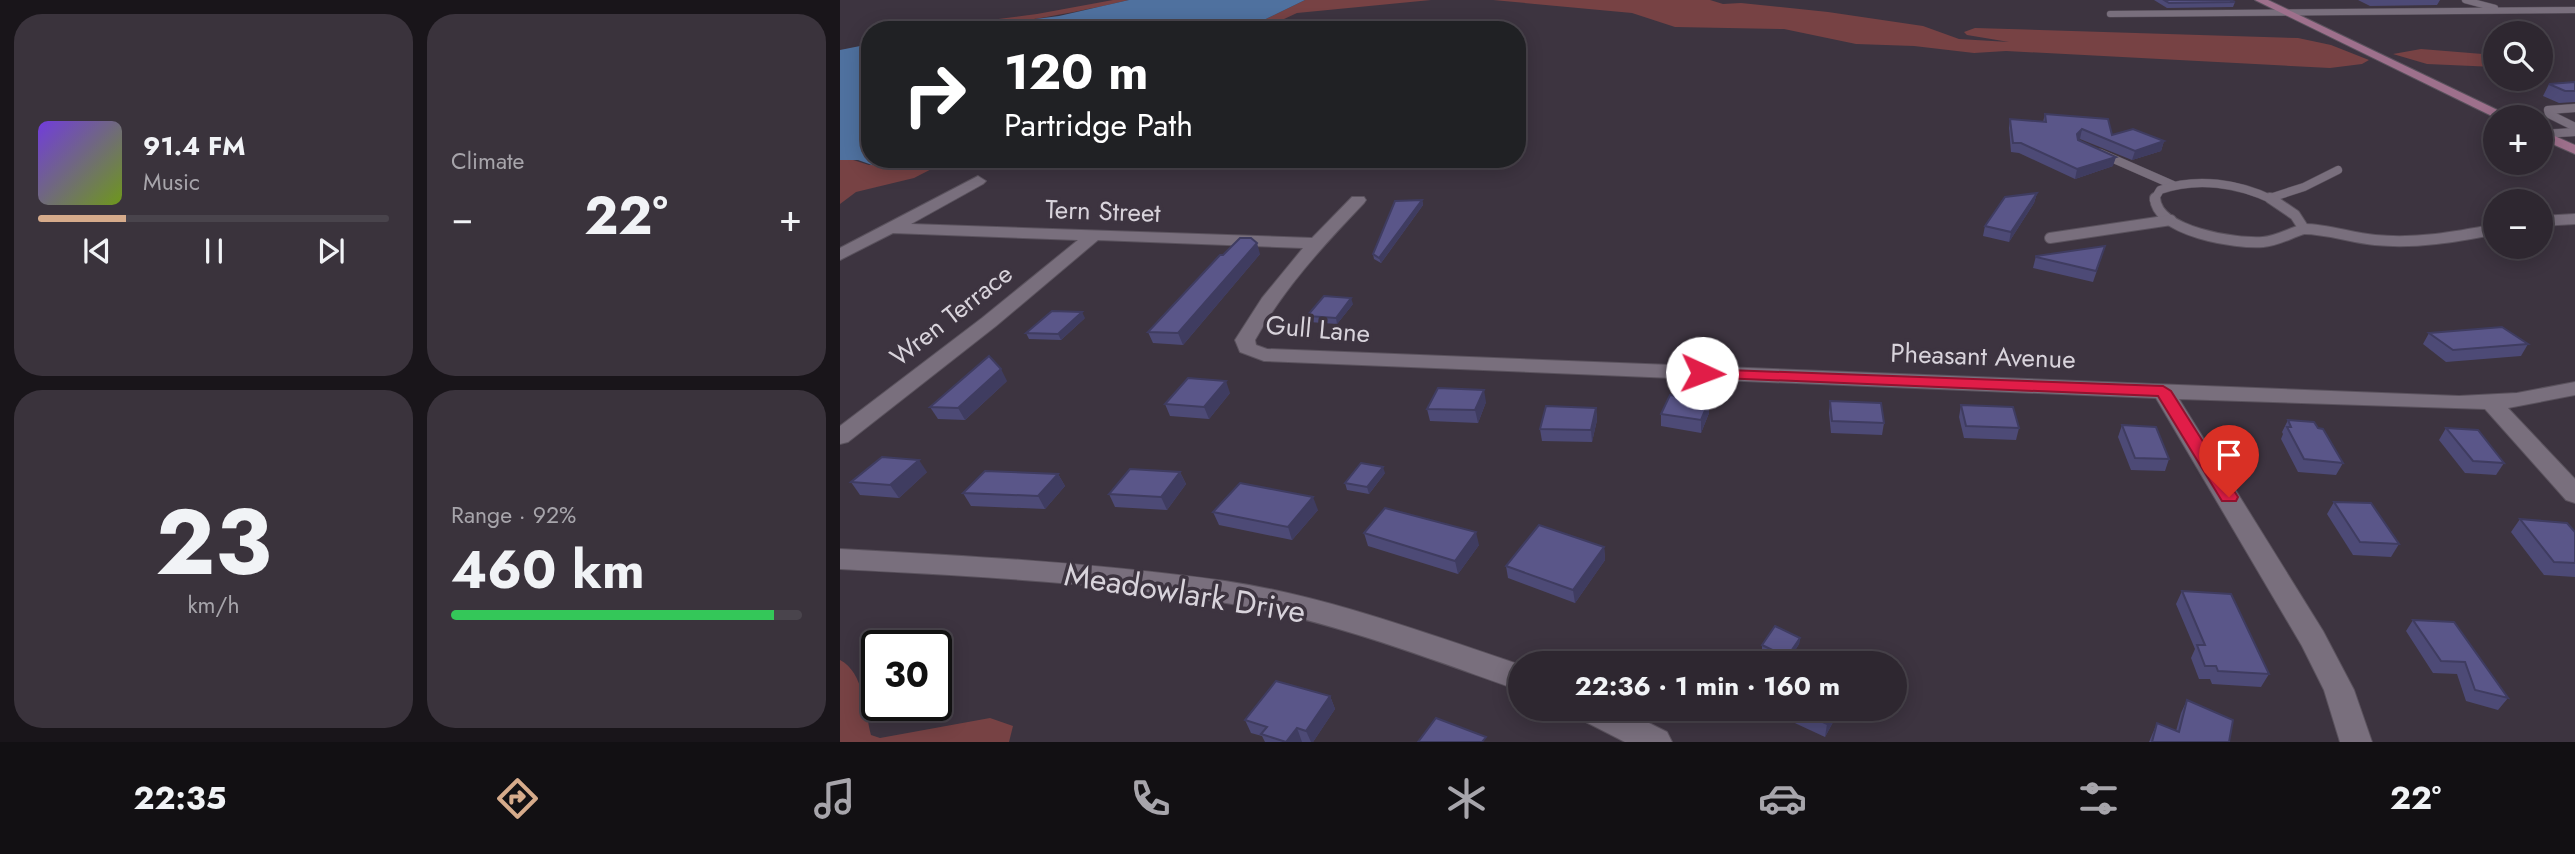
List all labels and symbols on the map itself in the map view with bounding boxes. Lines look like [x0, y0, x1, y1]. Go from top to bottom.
street label: Tern Street [1045, 190, 1162, 232]
street label: Wren Terrace [882, 255, 1020, 375]
street label: Gull Lane [1264, 306, 1372, 352]
street label: Pheasant Avenue [1890, 334, 2076, 378]
position arrow [1665, 336, 1739, 410]
pin [2199, 425, 2259, 497]
street label: Meadowlark Drive [1061, 551, 1309, 635]
speed limit sign: 30 [861, 630, 952, 721]

